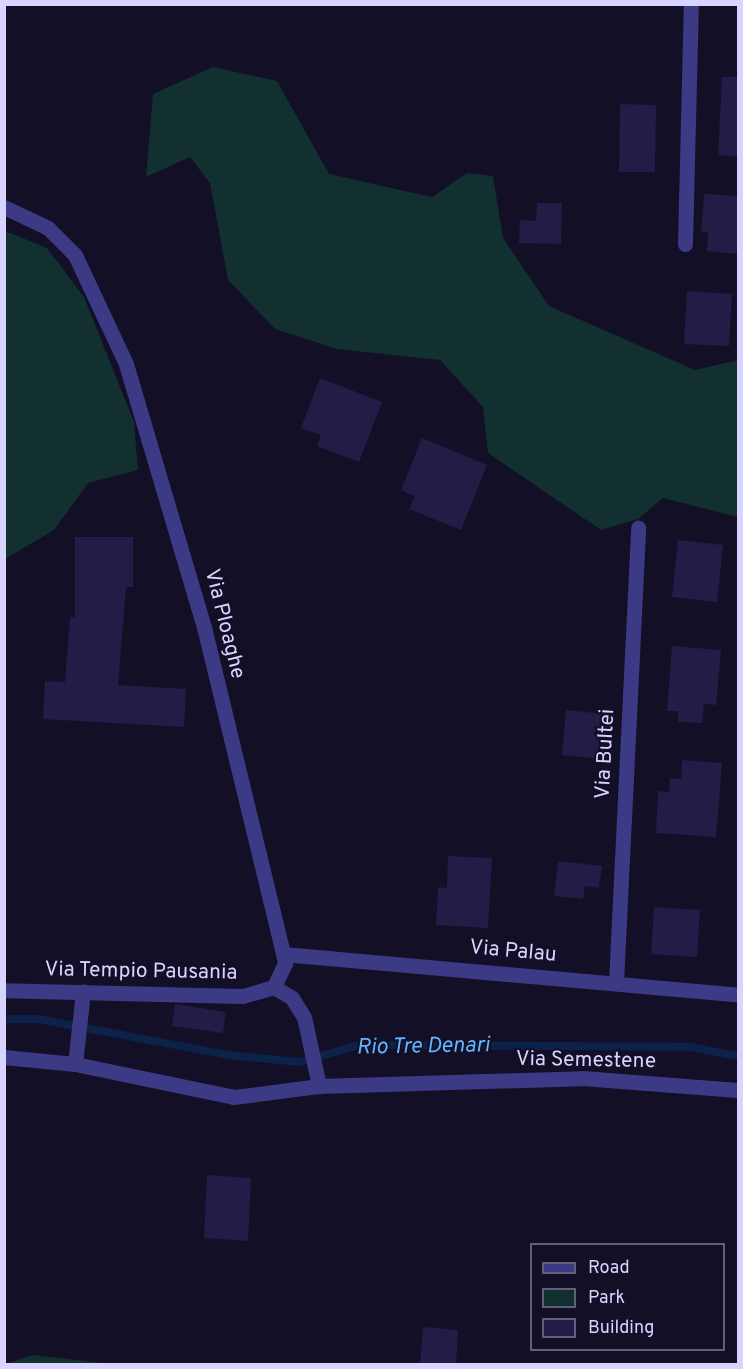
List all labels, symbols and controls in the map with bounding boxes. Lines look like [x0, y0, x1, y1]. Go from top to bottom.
street label: Via Ploaghe [198, 566, 250, 682]
street label: Via Bultei [591, 708, 621, 800]
street label: Via Palau [468, 936, 558, 968]
street label: Via Tempio Pausania [44, 958, 238, 986]
water label: Rio Tre Denari [356, 1033, 490, 1061]
street label: Via Semestene [516, 1047, 656, 1075]
legend [530, 1243, 725, 1351]
text: Road [588, 1257, 630, 1280]
text: Park [588, 1287, 625, 1310]
text: Building [588, 1317, 654, 1340]

